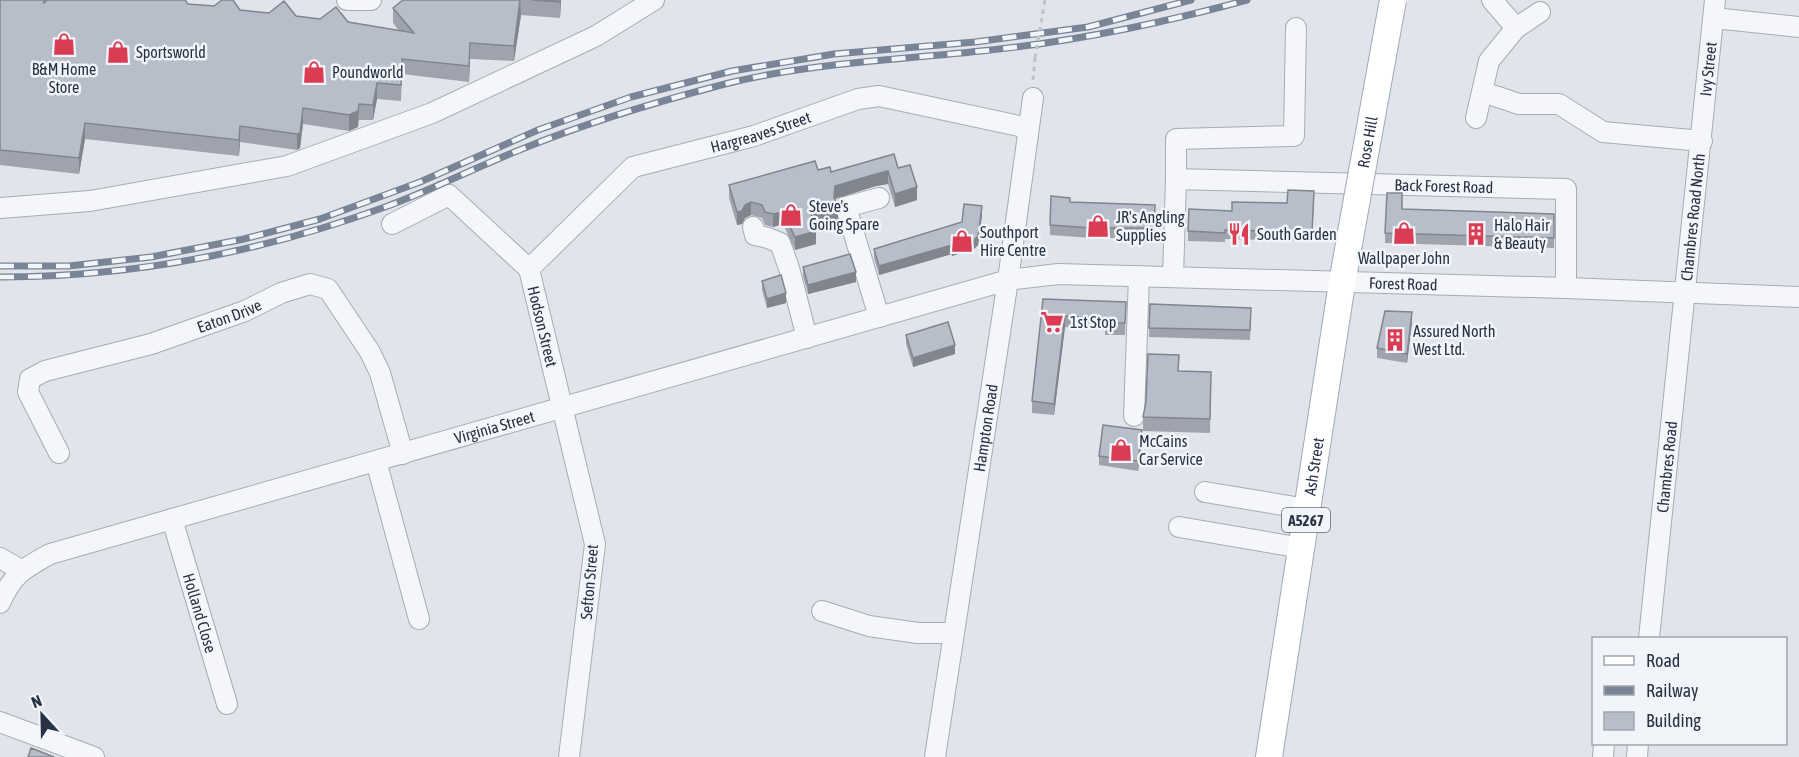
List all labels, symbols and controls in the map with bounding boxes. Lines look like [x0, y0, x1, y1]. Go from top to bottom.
shop icon: B&M Home Store [51, 31, 77, 57]
shop icon: Sportsworld [105, 39, 131, 65]
street label: Ivy Street [1696, 41, 1720, 97]
place label: Sportsworld [136, 43, 206, 62]
shop icon: Poundworld [301, 59, 327, 85]
place label: B&M Home Store [32, 60, 96, 96]
place label: Poundworld [332, 63, 404, 81]
street label: Hargreaves Street [709, 107, 813, 156]
street label: Rose Hill [1354, 114, 1381, 169]
street label: Chambres Road North [1677, 153, 1708, 282]
street label: Back Forest Road [1394, 176, 1494, 196]
place label: Steve's Going Spare [809, 197, 879, 234]
shop icon: Steve's Going Spare [778, 202, 804, 228]
place label: JR's Angling Supplies [1116, 208, 1185, 245]
shop icon: JR's Angling Supplies [1085, 213, 1111, 239]
place label: Halo Hair & Beauty [1494, 216, 1550, 253]
shop icon: Wallpaper John [1391, 220, 1417, 246]
restaurant icon: South Garden [1226, 221, 1252, 247]
building icon: Halo Hair & Beauty [1463, 221, 1489, 247]
place label: Southport Hire Centre [980, 223, 1046, 259]
place label: South Garden [1257, 225, 1337, 243]
shop icon: Southport Hire Centre [949, 228, 975, 254]
place label: Wallpaper John [1358, 249, 1450, 268]
street label: Forest Road [1369, 274, 1438, 293]
street label: Hodson Street [524, 284, 561, 369]
street label: Eaton Drive [195, 295, 264, 336]
supermarket icon: 1st Stop [1039, 309, 1065, 335]
place label: 1st Stop [1070, 313, 1116, 332]
place label: Assured North West Ltd. [1413, 322, 1495, 358]
building icon: Assured North West Ltd. [1382, 327, 1408, 353]
street label: Hampton Road [970, 383, 1001, 473]
street label: Virginia Street [452, 407, 537, 447]
street label: Chambres Road [1653, 420, 1680, 514]
place label: McCains Car Service [1139, 432, 1203, 468]
street label: Ash Street [1300, 436, 1327, 497]
shop icon: McCains Car Service [1108, 437, 1134, 463]
road number: A5267 [1282, 508, 1330, 532]
street label: Sefton Street [577, 543, 601, 620]
street label: Holland Close [180, 571, 220, 655]
legend [1592, 637, 1787, 745]
text: Road [1646, 650, 1680, 671]
text: Railway [1646, 680, 1698, 701]
north arrow [12, 685, 72, 745]
text: N [29, 691, 44, 711]
text: Building [1646, 710, 1701, 731]

